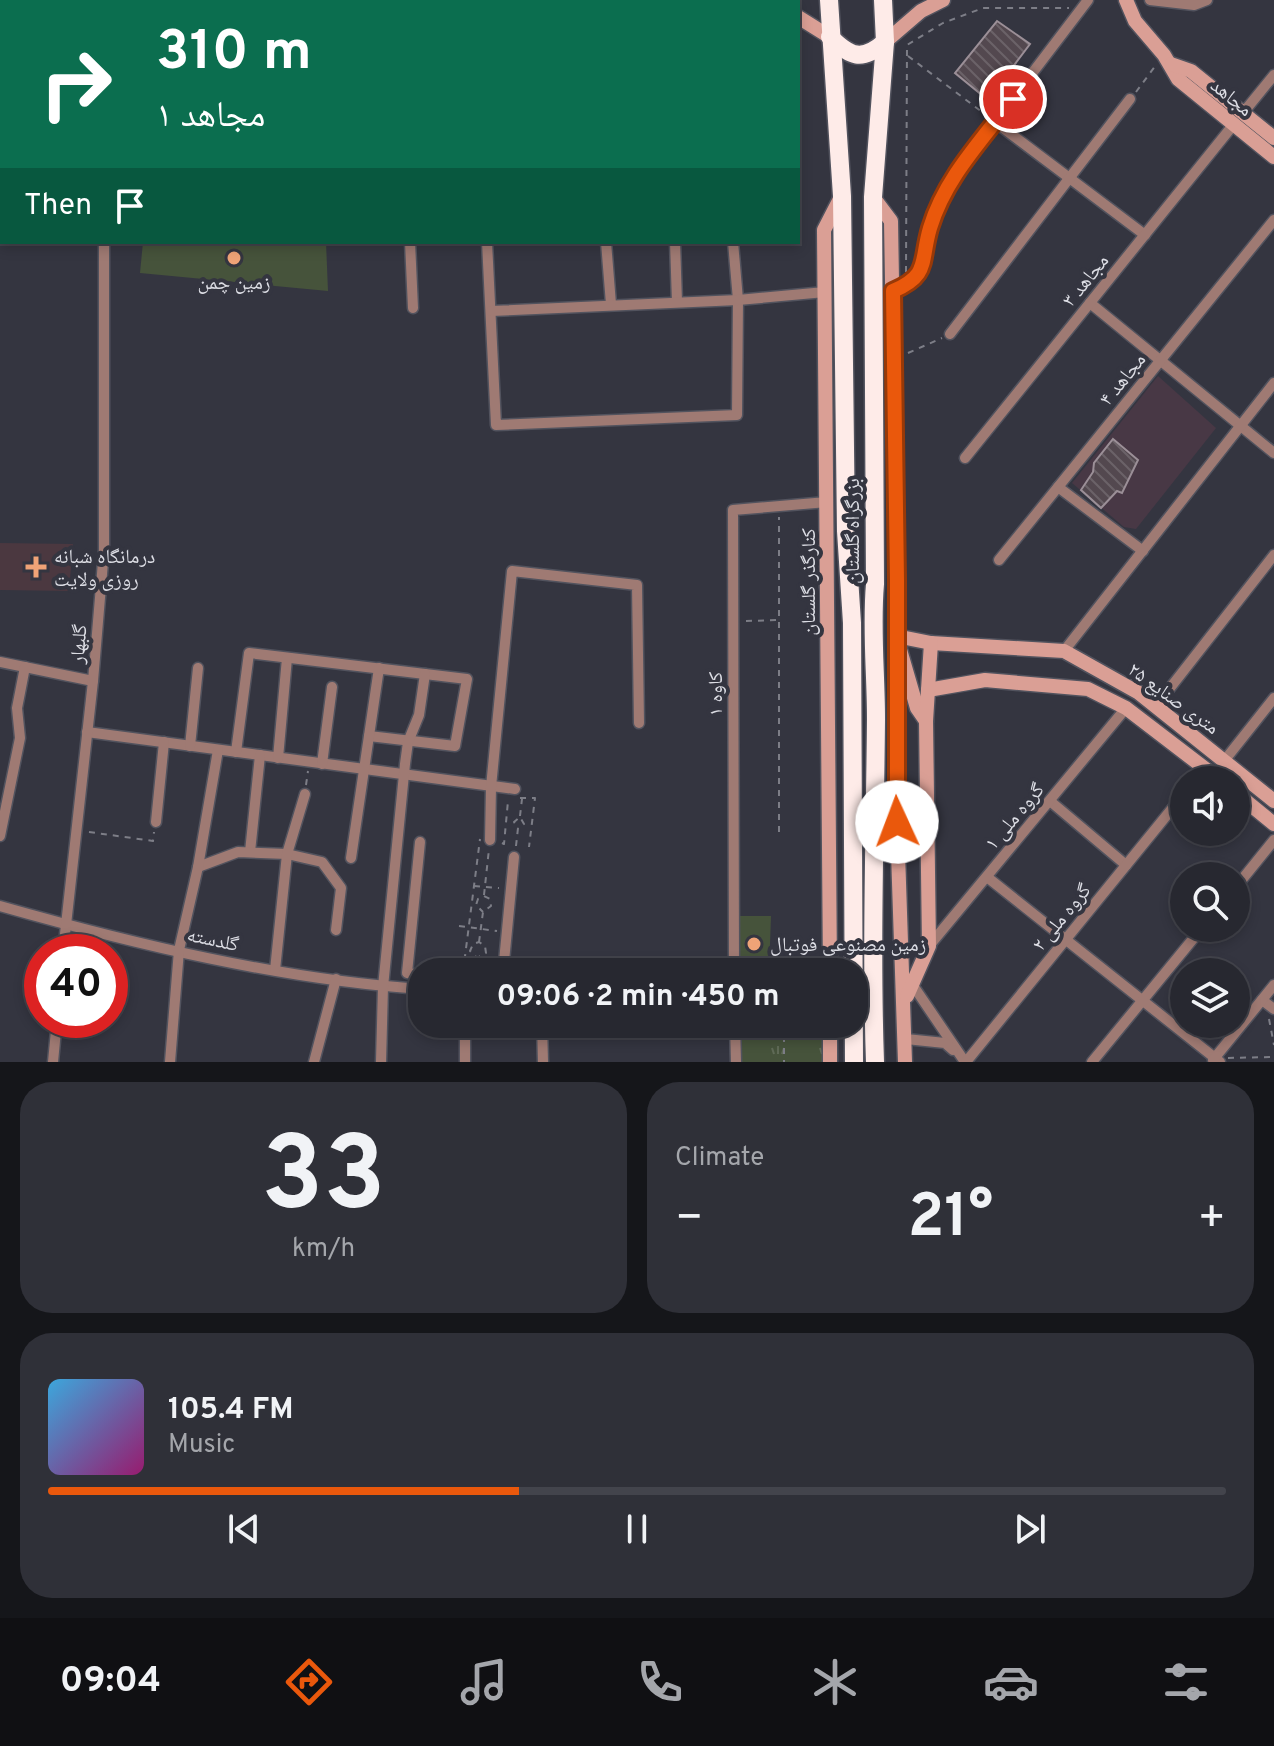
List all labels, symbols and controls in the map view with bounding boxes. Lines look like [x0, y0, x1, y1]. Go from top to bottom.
text: 310 m [156, 19, 312, 89]
icon: right [24, 32, 128, 136]
pin [979, 65, 1047, 133]
street label: مجاهد [1204, 74, 1257, 123]
icon: arrive [991, 77, 1035, 121]
text: ۱ مجاهد [156, 94, 265, 140]
icon: arrive [108, 184, 152, 228]
text: Then [24, 188, 92, 225]
marker: زمین چمن [225, 249, 243, 267]
street label: مجاهد ۳ [1057, 249, 1116, 313]
place label: زمین چمن [197, 271, 271, 297]
street label: مجاهد ۴ [1094, 348, 1153, 412]
street label: بزرگراه گلستان [841, 478, 867, 584]
street label: کنارگذر گلستان [797, 528, 823, 636]
place label: درمانگاه شبانه روزی ولایت [54, 545, 155, 594]
marker: درمانگاه شبانه روزی ولایت [25, 556, 47, 578]
street label: گلبهار [65, 623, 95, 666]
street label: ۲۵ متری صنایع [1122, 658, 1224, 742]
street label: کاوه ۱ [704, 672, 730, 716]
map controls [1170, 766, 1250, 1038]
button: sound [1170, 766, 1250, 846]
street label: گروه ملی ۱ [980, 778, 1051, 856]
position arrow [855, 780, 939, 864]
button: search [1170, 862, 1250, 942]
street label: گروه ملی ۲ [1027, 879, 1098, 958]
street label: گلدسته [184, 923, 241, 959]
place label: زمین مصنوعی فوتبال [770, 933, 926, 959]
speed limit sign: 40 [24, 934, 128, 1038]
marker: زمین مصنوعی فوتبال [745, 935, 763, 953]
button: layers [1170, 958, 1250, 1038]
text: 09:06 · 2 min · 450 m [496, 979, 780, 1016]
text: 33 [261, 1115, 386, 1247]
text: Climate [675, 1142, 764, 1175]
text: 21° [908, 1182, 993, 1258]
text: − [675, 1192, 703, 1248]
text: + [1198, 1192, 1226, 1248]
text: km/h [292, 1233, 355, 1266]
text: 105.4 FM [168, 1392, 294, 1429]
text: Music [168, 1429, 235, 1462]
icon: previous [222, 1507, 266, 1551]
icon: pause [615, 1507, 659, 1551]
icon: next [1008, 1507, 1052, 1551]
icon: directions [281, 1654, 337, 1710]
icon: music [456, 1654, 512, 1710]
icon: phone [632, 1654, 688, 1710]
icon: climate [807, 1654, 863, 1710]
icon: car [983, 1654, 1039, 1710]
icon: filters [1158, 1654, 1214, 1710]
text: 09:04 [60, 1659, 161, 1705]

